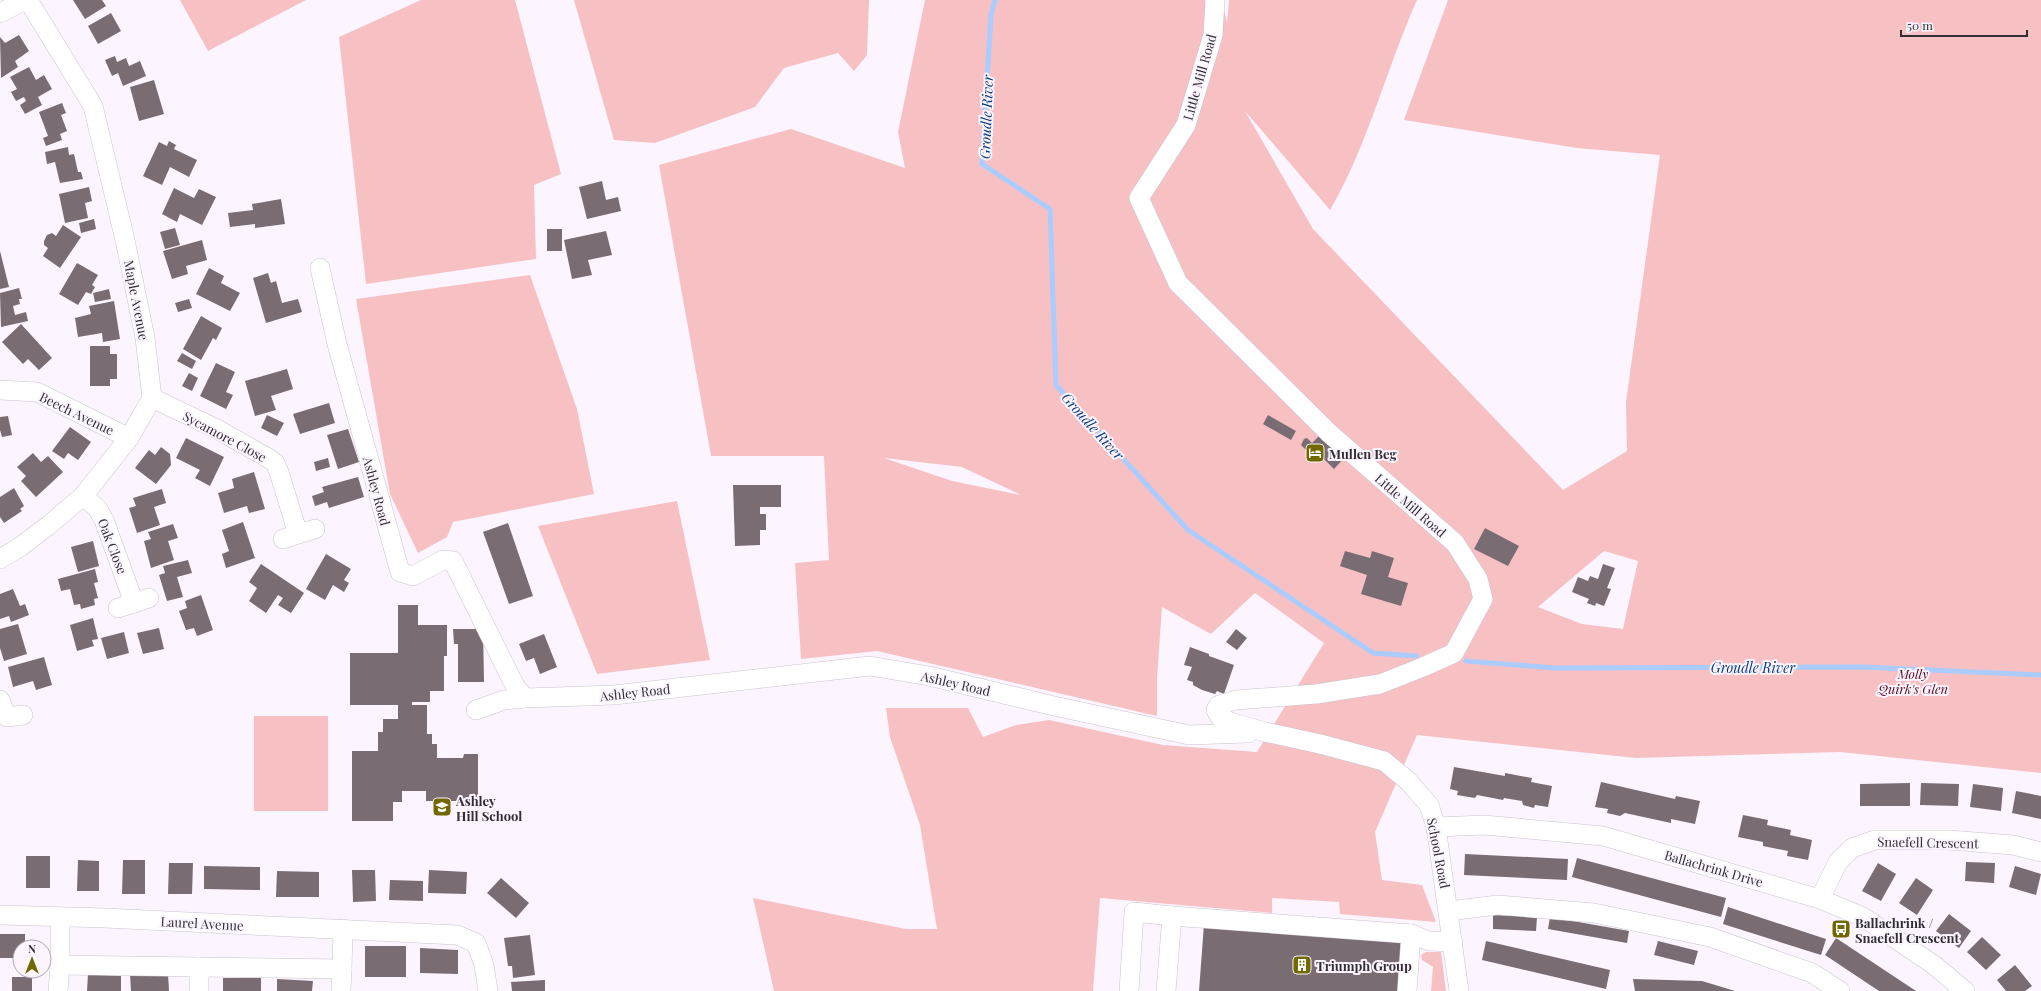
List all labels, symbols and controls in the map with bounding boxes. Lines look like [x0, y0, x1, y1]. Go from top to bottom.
scale bar [1901, 12, 2027, 38]
text: 50 m [1907, 17, 1933, 33]
street label: Little Mill Road [1179, 31, 1220, 122]
water label: Groudle River [975, 74, 997, 159]
street label: Maple Avenue [121, 259, 153, 342]
street label: Beech Avenue [37, 388, 117, 439]
water label: Groudle River [1058, 388, 1129, 464]
street label: Sycamore Close [180, 407, 270, 465]
hotel icon: Mullen Beg [1304, 442, 1326, 464]
place label: Mullen Beg [1329, 445, 1398, 462]
street label: Ashley Road [359, 454, 394, 528]
street label: Little Mill Road [1372, 469, 1450, 541]
street label: Oak Close [95, 516, 132, 577]
water label: Groudle River [1711, 658, 1796, 677]
park label: Molly Quirk's Glen [1877, 665, 1948, 697]
street label: Ashley Road [919, 667, 993, 699]
street label: Ashley Road [598, 680, 671, 704]
place label: Ashley Hill School [455, 792, 522, 824]
school or university icon: Ashley Hill School [431, 796, 453, 818]
street label: School Road [1424, 816, 1454, 890]
street label: Snaefell Crescent [1877, 833, 1979, 851]
street label: Ballachrink Drive [1663, 846, 1766, 890]
street label: Laurel Avenue [160, 912, 244, 934]
place label: Ballachrink / Snaefell Crescent [1855, 914, 1959, 946]
bus stop icon: Ballachrink / Snaefell Crescent [1830, 918, 1852, 940]
north arrow [12, 939, 52, 979]
text: N [28, 941, 36, 956]
building icon: Triumph Group [1291, 954, 1313, 976]
place label: Triumph Group [1316, 957, 1412, 974]

